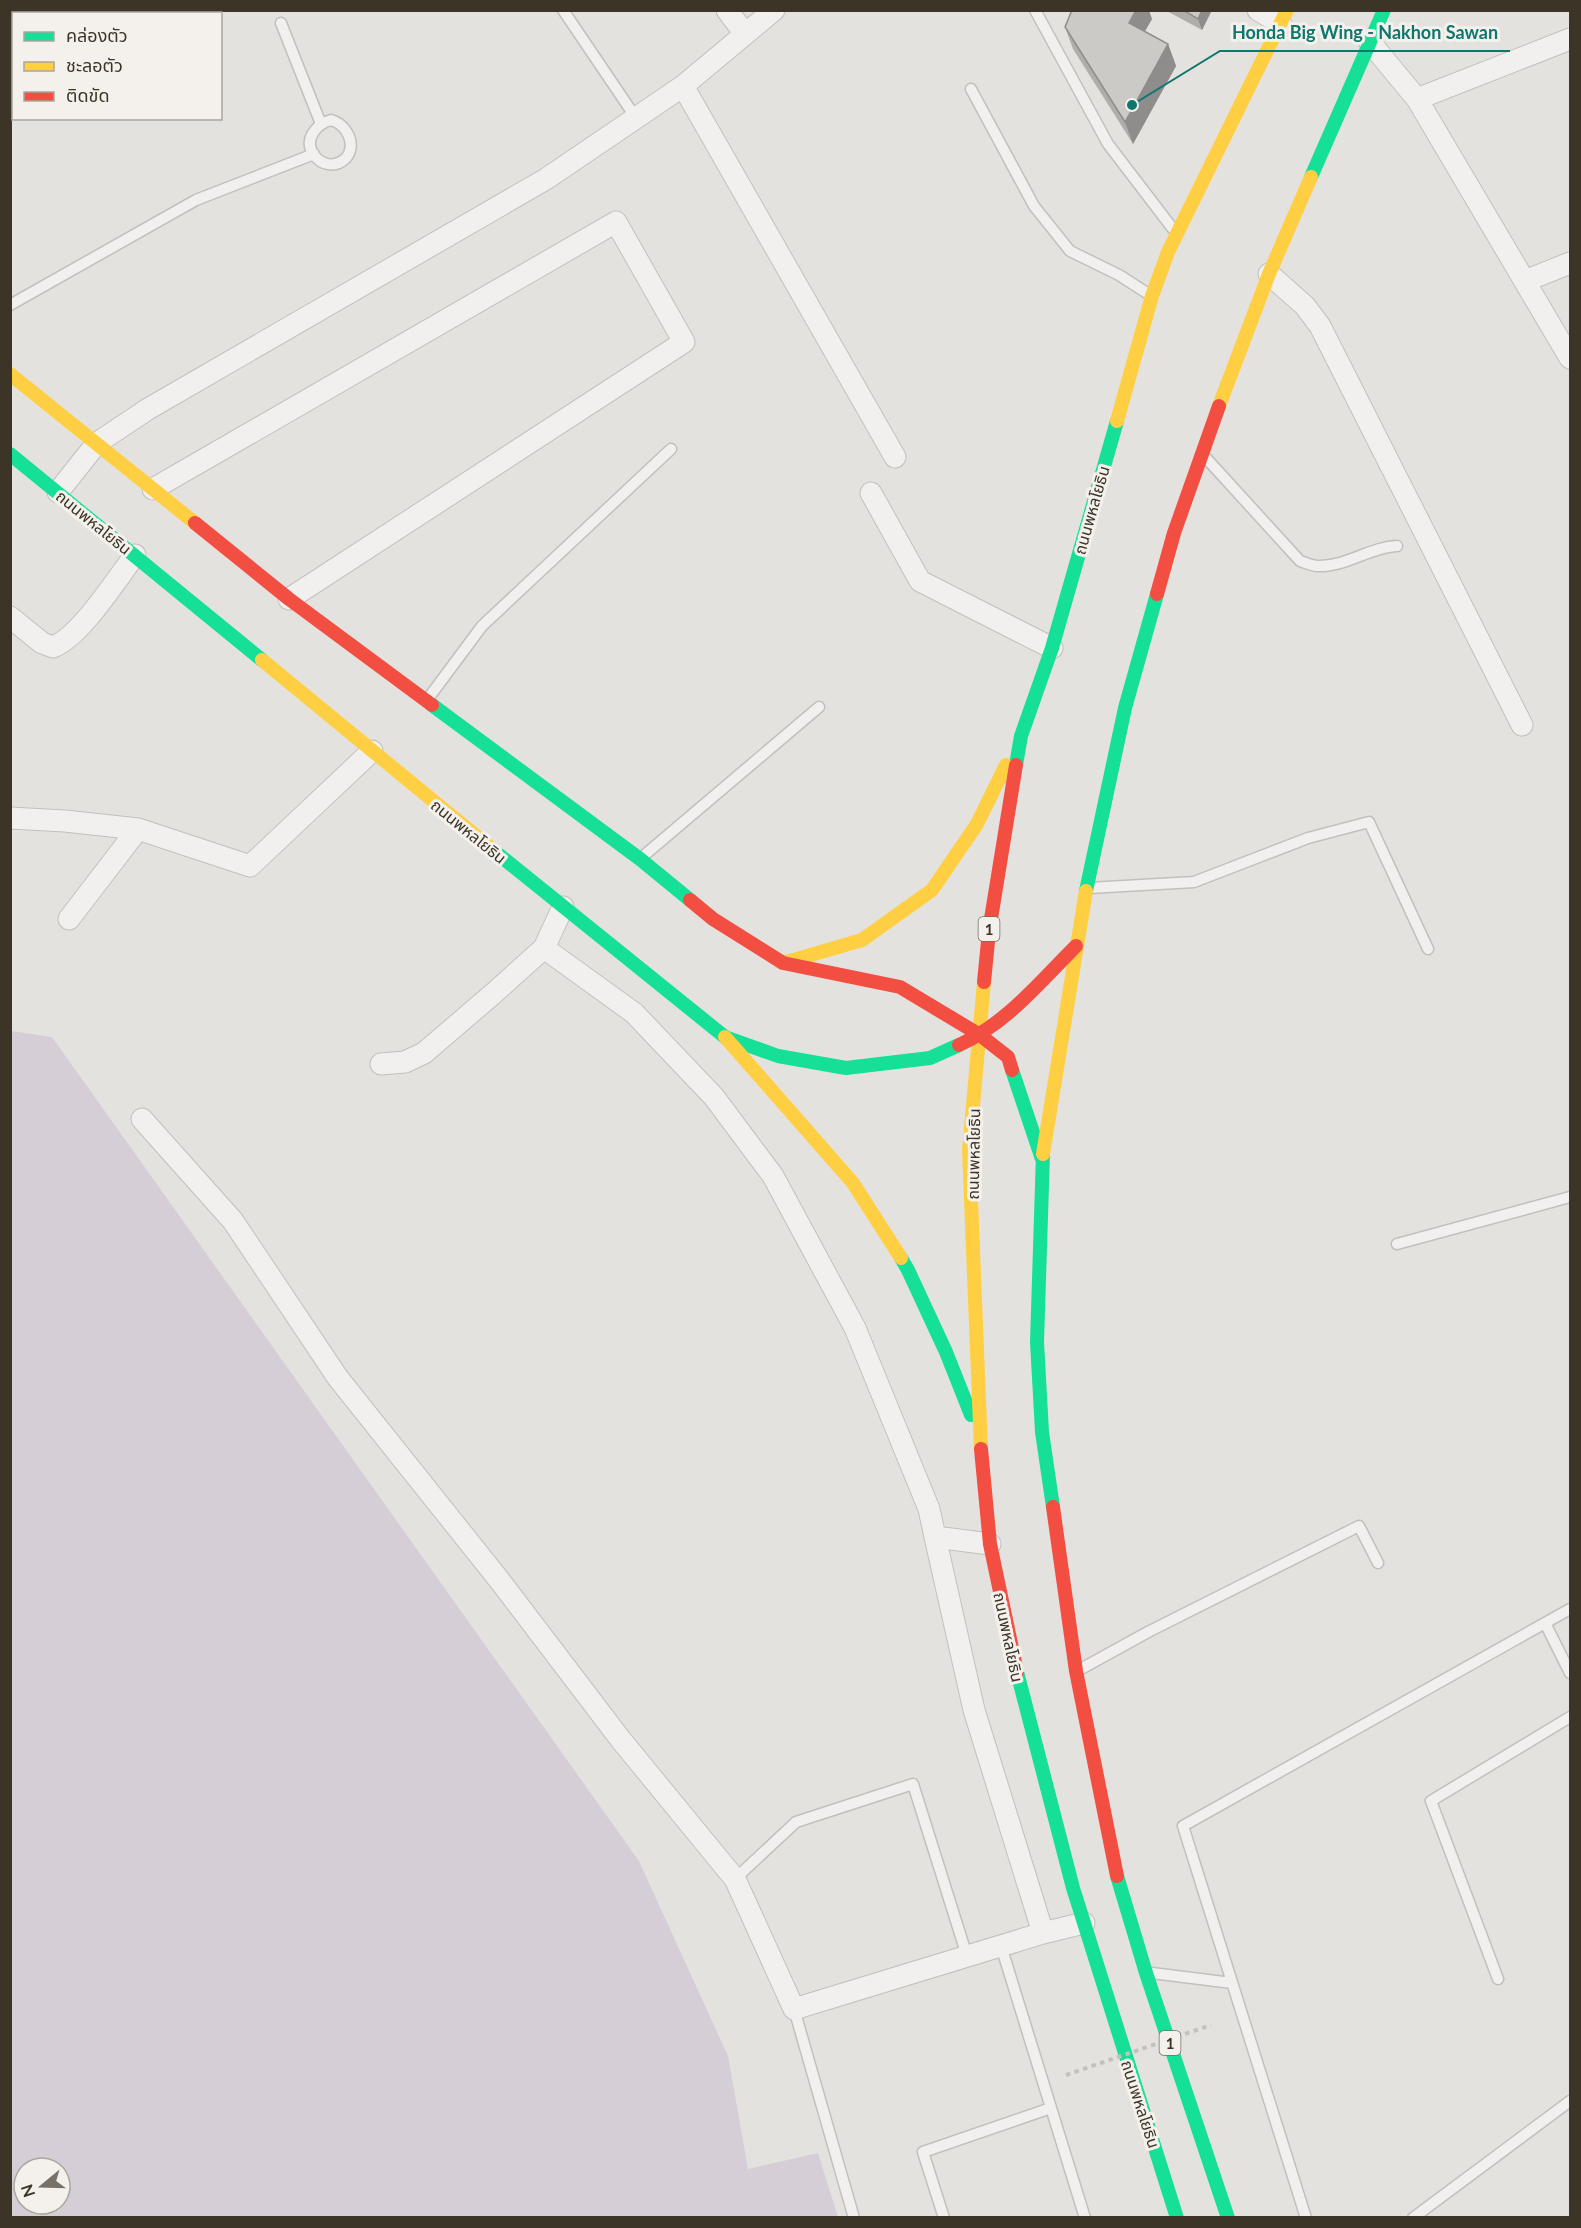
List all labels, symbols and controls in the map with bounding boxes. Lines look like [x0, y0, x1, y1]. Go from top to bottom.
legend [12, 12, 222, 120]
callout: Honda Big Wing - Nakhon Sawan [1220, 15, 1510, 51]
text: Honda Big Wing - Nakhon Sawan [1232, 21, 1498, 43]
text: คล่องตัว [66, 24, 128, 46]
text: ชะลอตัว [66, 54, 123, 76]
text: ติดขัด [66, 84, 109, 106]
street label: ถนนพหลโยธิน [1069, 463, 1113, 557]
street label: ถนนพหลโยธิน [53, 486, 135, 558]
street label: ถนนพหลโยธิน [428, 795, 510, 867]
road number: 1 [978, 917, 1000, 941]
street label: ถนนพหลโยธิน [963, 1108, 983, 1200]
street label: ถนนพหลโยธิน [990, 1590, 1028, 1684]
road number: 1 [1160, 2031, 1180, 2055]
street label: ถนนพหลโยธิน [1118, 2058, 1164, 2150]
north arrow [12, 2156, 72, 2216]
text: N [16, 2182, 38, 2200]

